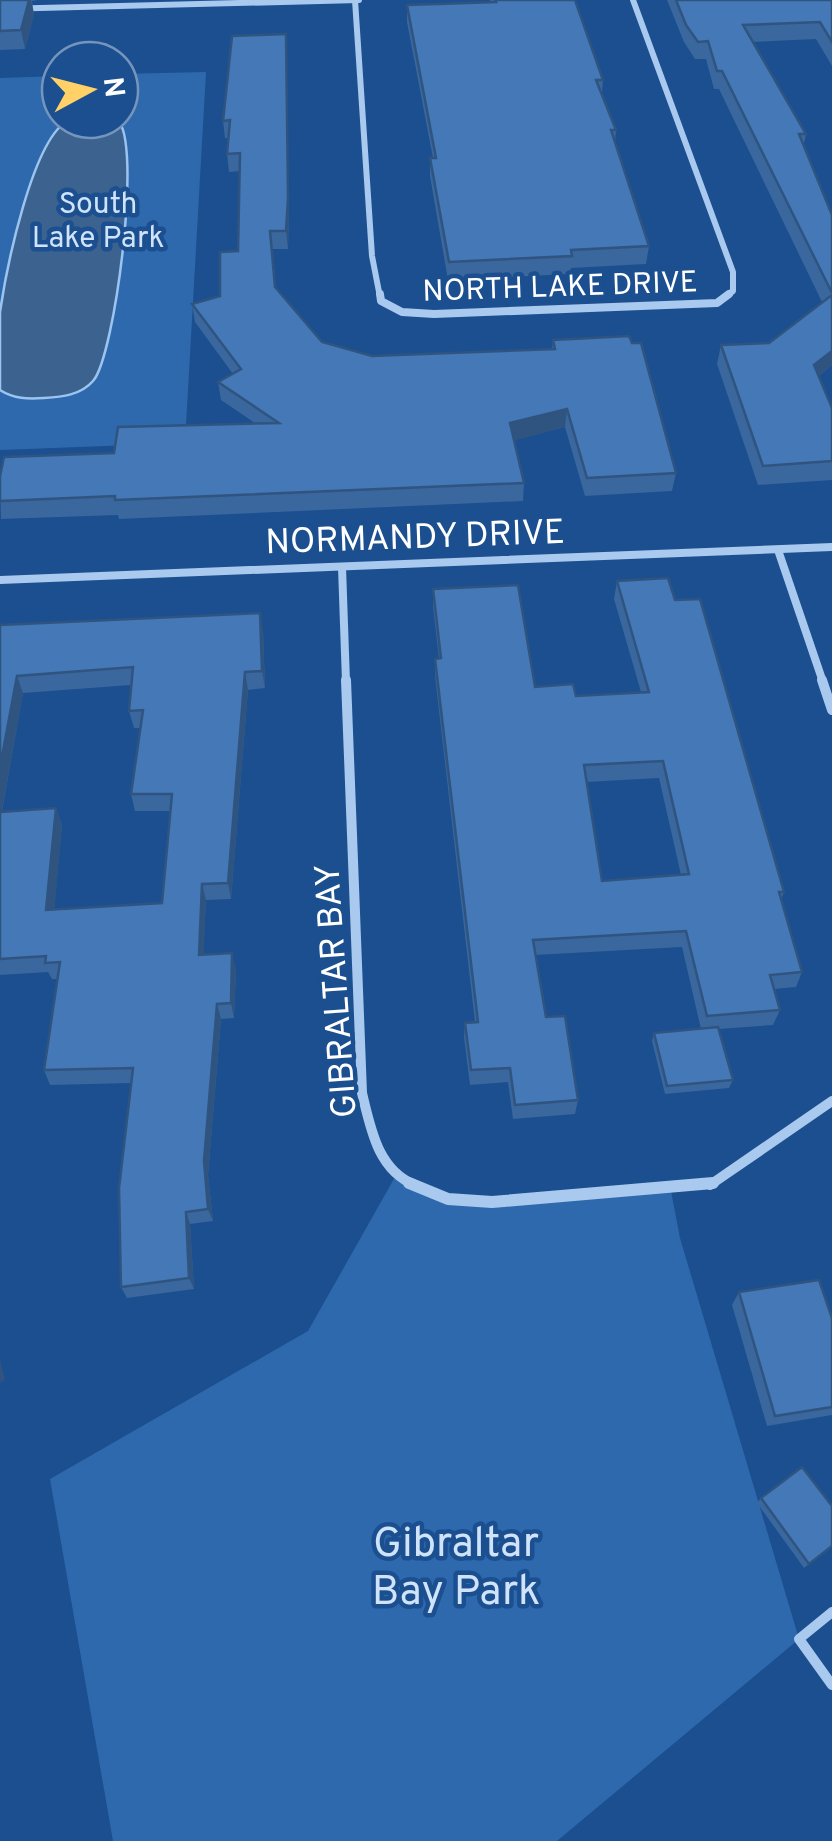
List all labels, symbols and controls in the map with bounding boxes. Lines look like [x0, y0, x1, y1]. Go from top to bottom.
north arrow [40, 40, 140, 140]
text: N [93, 75, 131, 99]
park label: South Lake Park [32, 187, 164, 258]
street label: NORTH LAKE DRIVE [422, 265, 698, 312]
street label: NORMANDY DRIVE [265, 512, 566, 566]
street label: GIBRALTAR BAY [307, 862, 369, 1119]
park label: Gibraltar Bay Park [372, 1519, 540, 1620]

